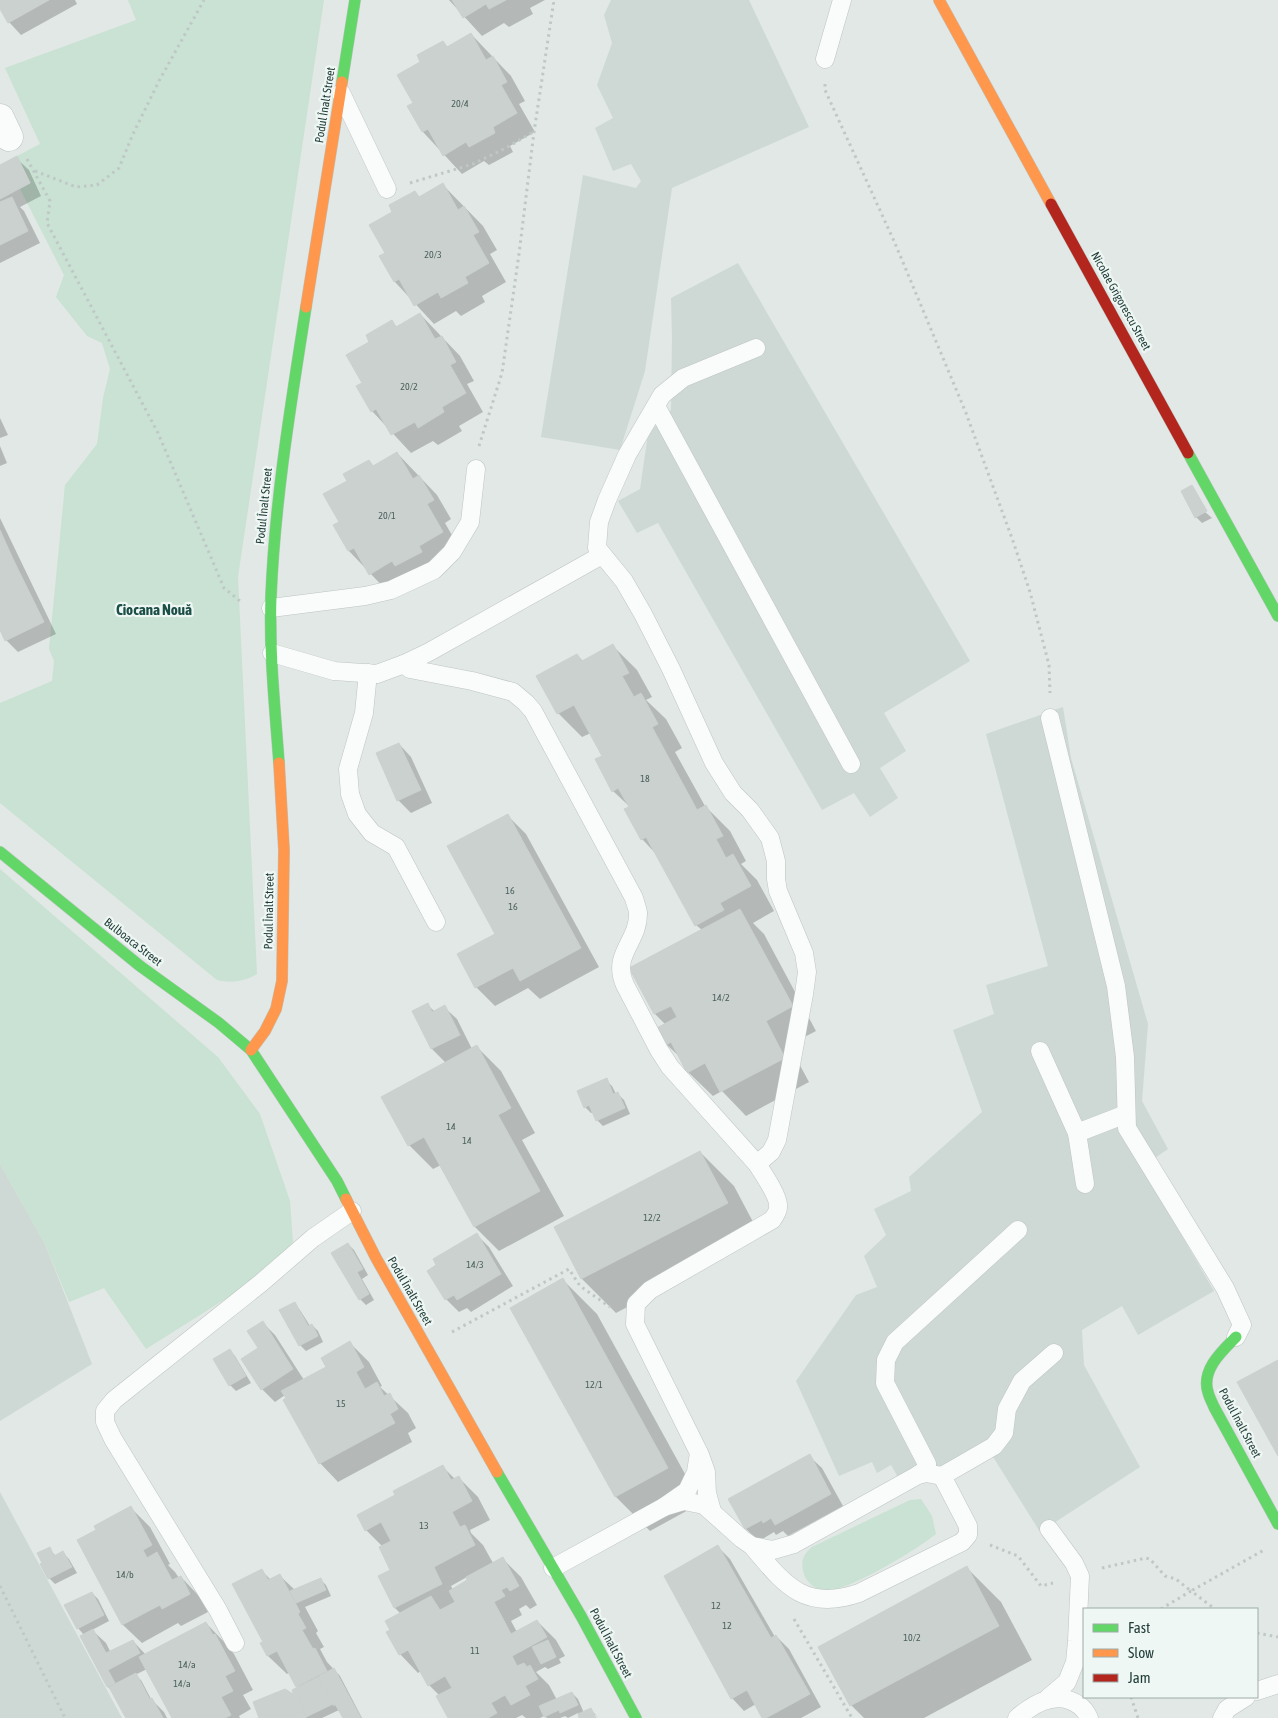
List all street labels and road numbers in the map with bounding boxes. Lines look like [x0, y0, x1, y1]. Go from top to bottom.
street label: Podul Înalt Street [312, 65, 338, 144]
street label: Nicolae Grigorescu Street [1088, 249, 1154, 353]
street label: Podul Înalt Street [253, 467, 275, 545]
street label: Podul Înalt Street [261, 872, 277, 950]
street label: Bulboaca Street [101, 915, 165, 969]
street label: Podul Înalt Street [385, 1254, 436, 1328]
street label: Podul Înalt Street [1216, 1386, 1264, 1461]
street label: Podul Înalt Street [587, 1606, 635, 1681]

